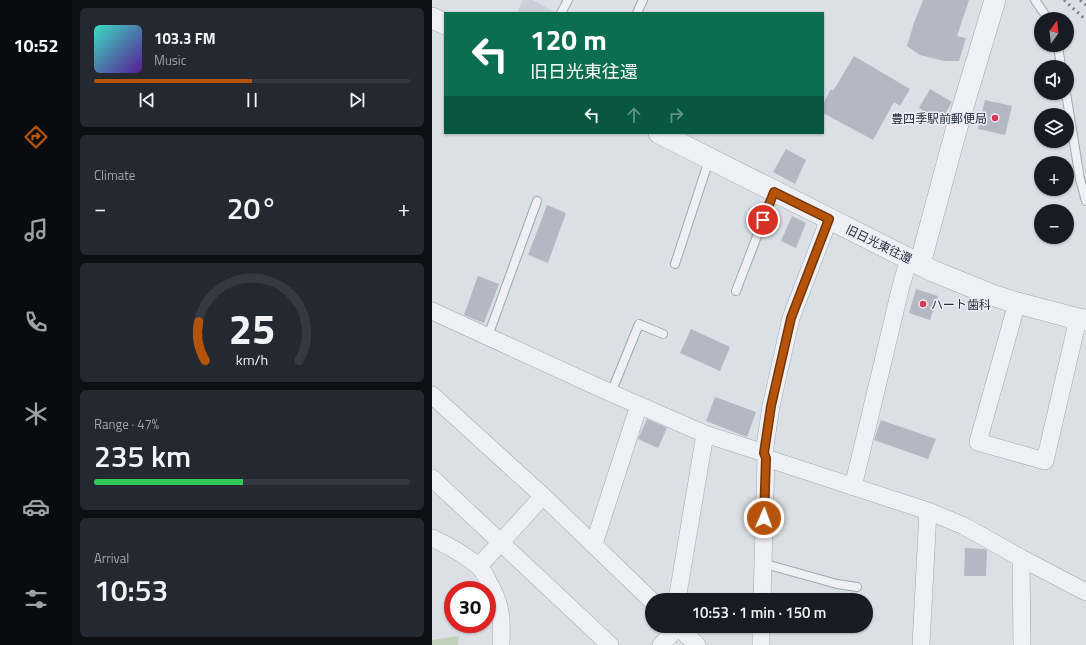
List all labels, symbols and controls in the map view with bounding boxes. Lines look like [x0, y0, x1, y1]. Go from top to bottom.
north arrow [1034, 12, 1074, 52]
map controls [1034, 12, 1074, 244]
text: 120 m [530, 18, 607, 61]
text: 103.3 FM [154, 27, 216, 50]
icon: left [464, 28, 516, 80]
text: 10:52 [14, 32, 58, 59]
text: Music [154, 50, 186, 70]
text: 旧日光東往還 [530, 58, 638, 85]
button: sound [1034, 60, 1074, 100]
icon: previous [136, 89, 158, 111]
icon: pause [241, 89, 263, 111]
icon: next [346, 89, 368, 111]
icon: left [581, 104, 603, 126]
icon: ahead [623, 104, 645, 126]
icon: right [665, 104, 687, 126]
button: layers [1034, 108, 1074, 148]
place label: 豊四季駅前郵便局 [891, 109, 987, 128]
marker: 豊四季駅前郵便局 [990, 113, 1000, 123]
icon: directions [22, 123, 50, 151]
button: + [1034, 156, 1074, 196]
text: Climate [94, 165, 135, 185]
text: 20° [227, 185, 277, 231]
text: − [94, 191, 106, 225]
text: + [398, 191, 410, 225]
pin [746, 203, 780, 237]
button: − [1034, 204, 1074, 244]
icon: arrive [752, 209, 774, 231]
icon: music [22, 216, 50, 244]
street label: 旧日光東往還 [842, 220, 916, 268]
place label: ハート歯科 [931, 295, 991, 314]
text: 25 [229, 296, 275, 359]
marker: ハート歯科 [918, 299, 928, 309]
icon: phone [22, 308, 50, 336]
text: km/h [236, 348, 268, 370]
icon: climate [22, 400, 50, 428]
text: Range · 47% [94, 414, 159, 434]
text: 235 km [94, 433, 191, 479]
icon: car [22, 493, 50, 521]
position arrow [743, 497, 785, 539]
text: Arrival [94, 548, 129, 568]
text: 10:53 [94, 567, 168, 613]
speed limit sign: 30 [444, 581, 496, 633]
icon: filters [22, 585, 50, 613]
text: 10:53 · 1 min · 150 m [692, 601, 826, 624]

